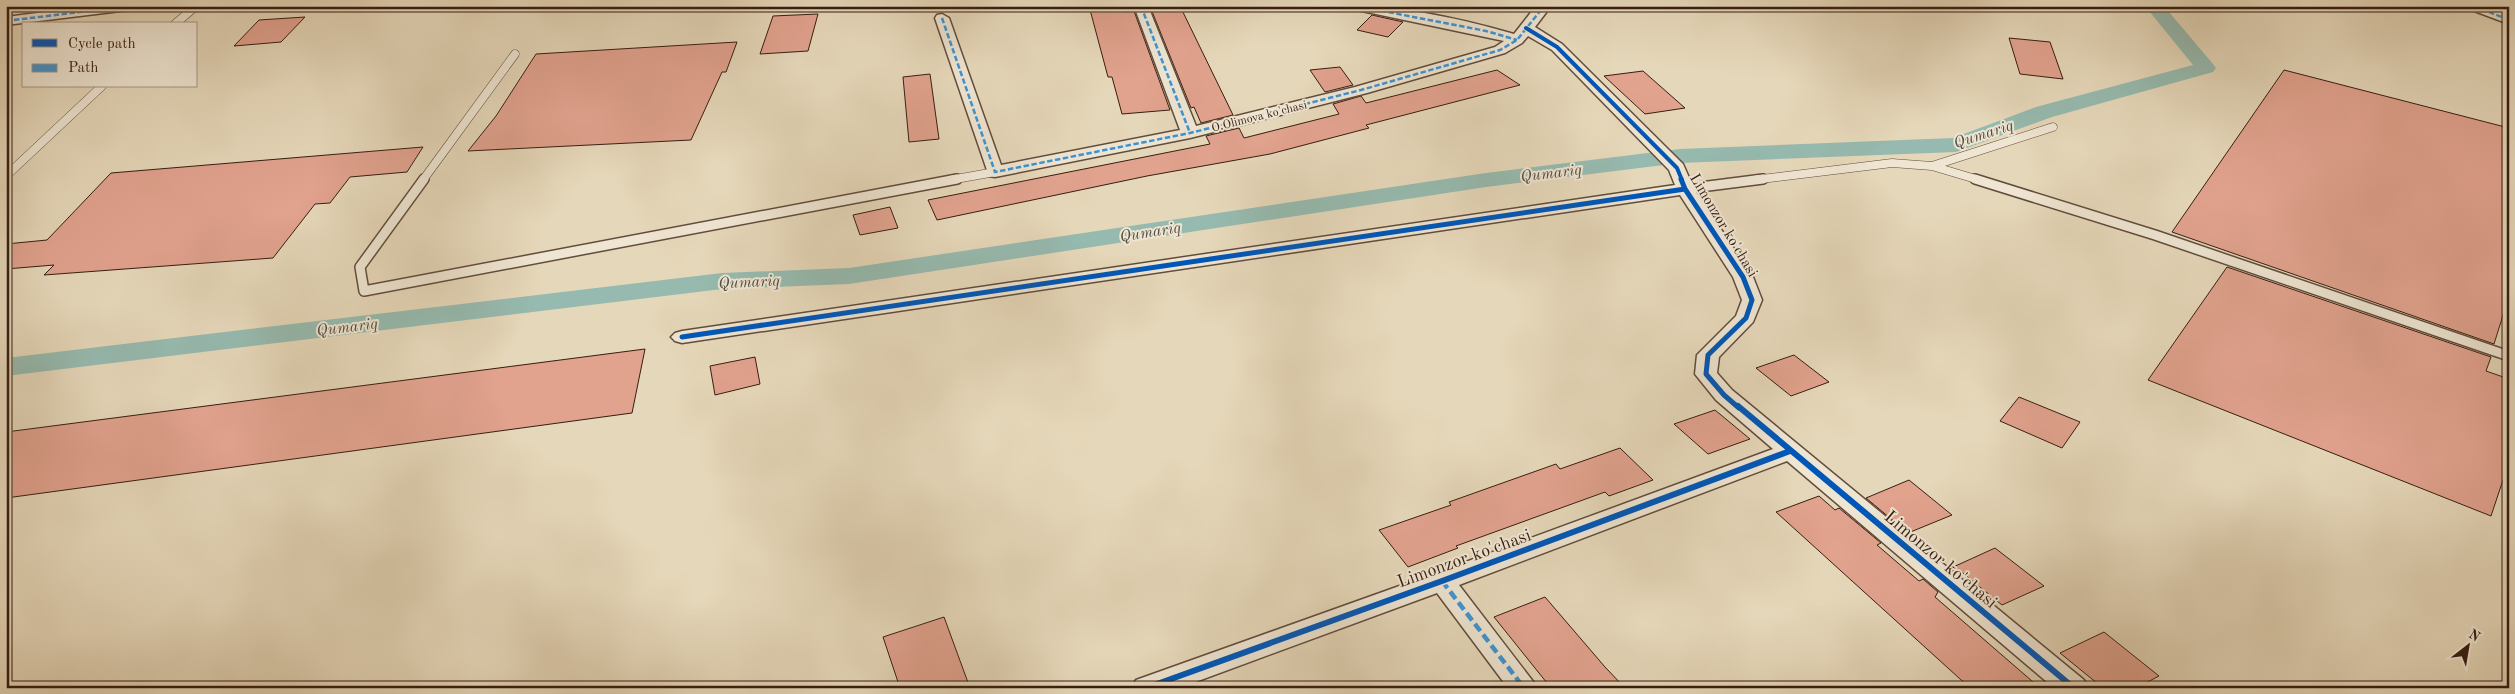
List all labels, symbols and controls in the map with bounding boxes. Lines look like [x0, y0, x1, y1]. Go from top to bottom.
legend [22, 22, 198, 88]
text: Cycle path [68, 37, 136, 52]
text: Path [68, 61, 98, 76]
street label: O.Olimova ko'chasi [1210, 99, 1308, 135]
water label: Qumariq [1952, 118, 2016, 152]
water label: Qumariq [1520, 162, 1583, 186]
street label: Limonzor ko'chasi [1686, 172, 1759, 280]
water label: Qumariq [1118, 220, 1182, 246]
water label: Qumariq [718, 273, 781, 293]
water label: Qumariq [316, 316, 379, 340]
street label: Limonzor ko'chasi [1881, 508, 2000, 612]
street label: Limonzor ko'chasi [1395, 526, 1534, 592]
north arrow [2442, 622, 2492, 672]
text: N [2466, 627, 2483, 645]

